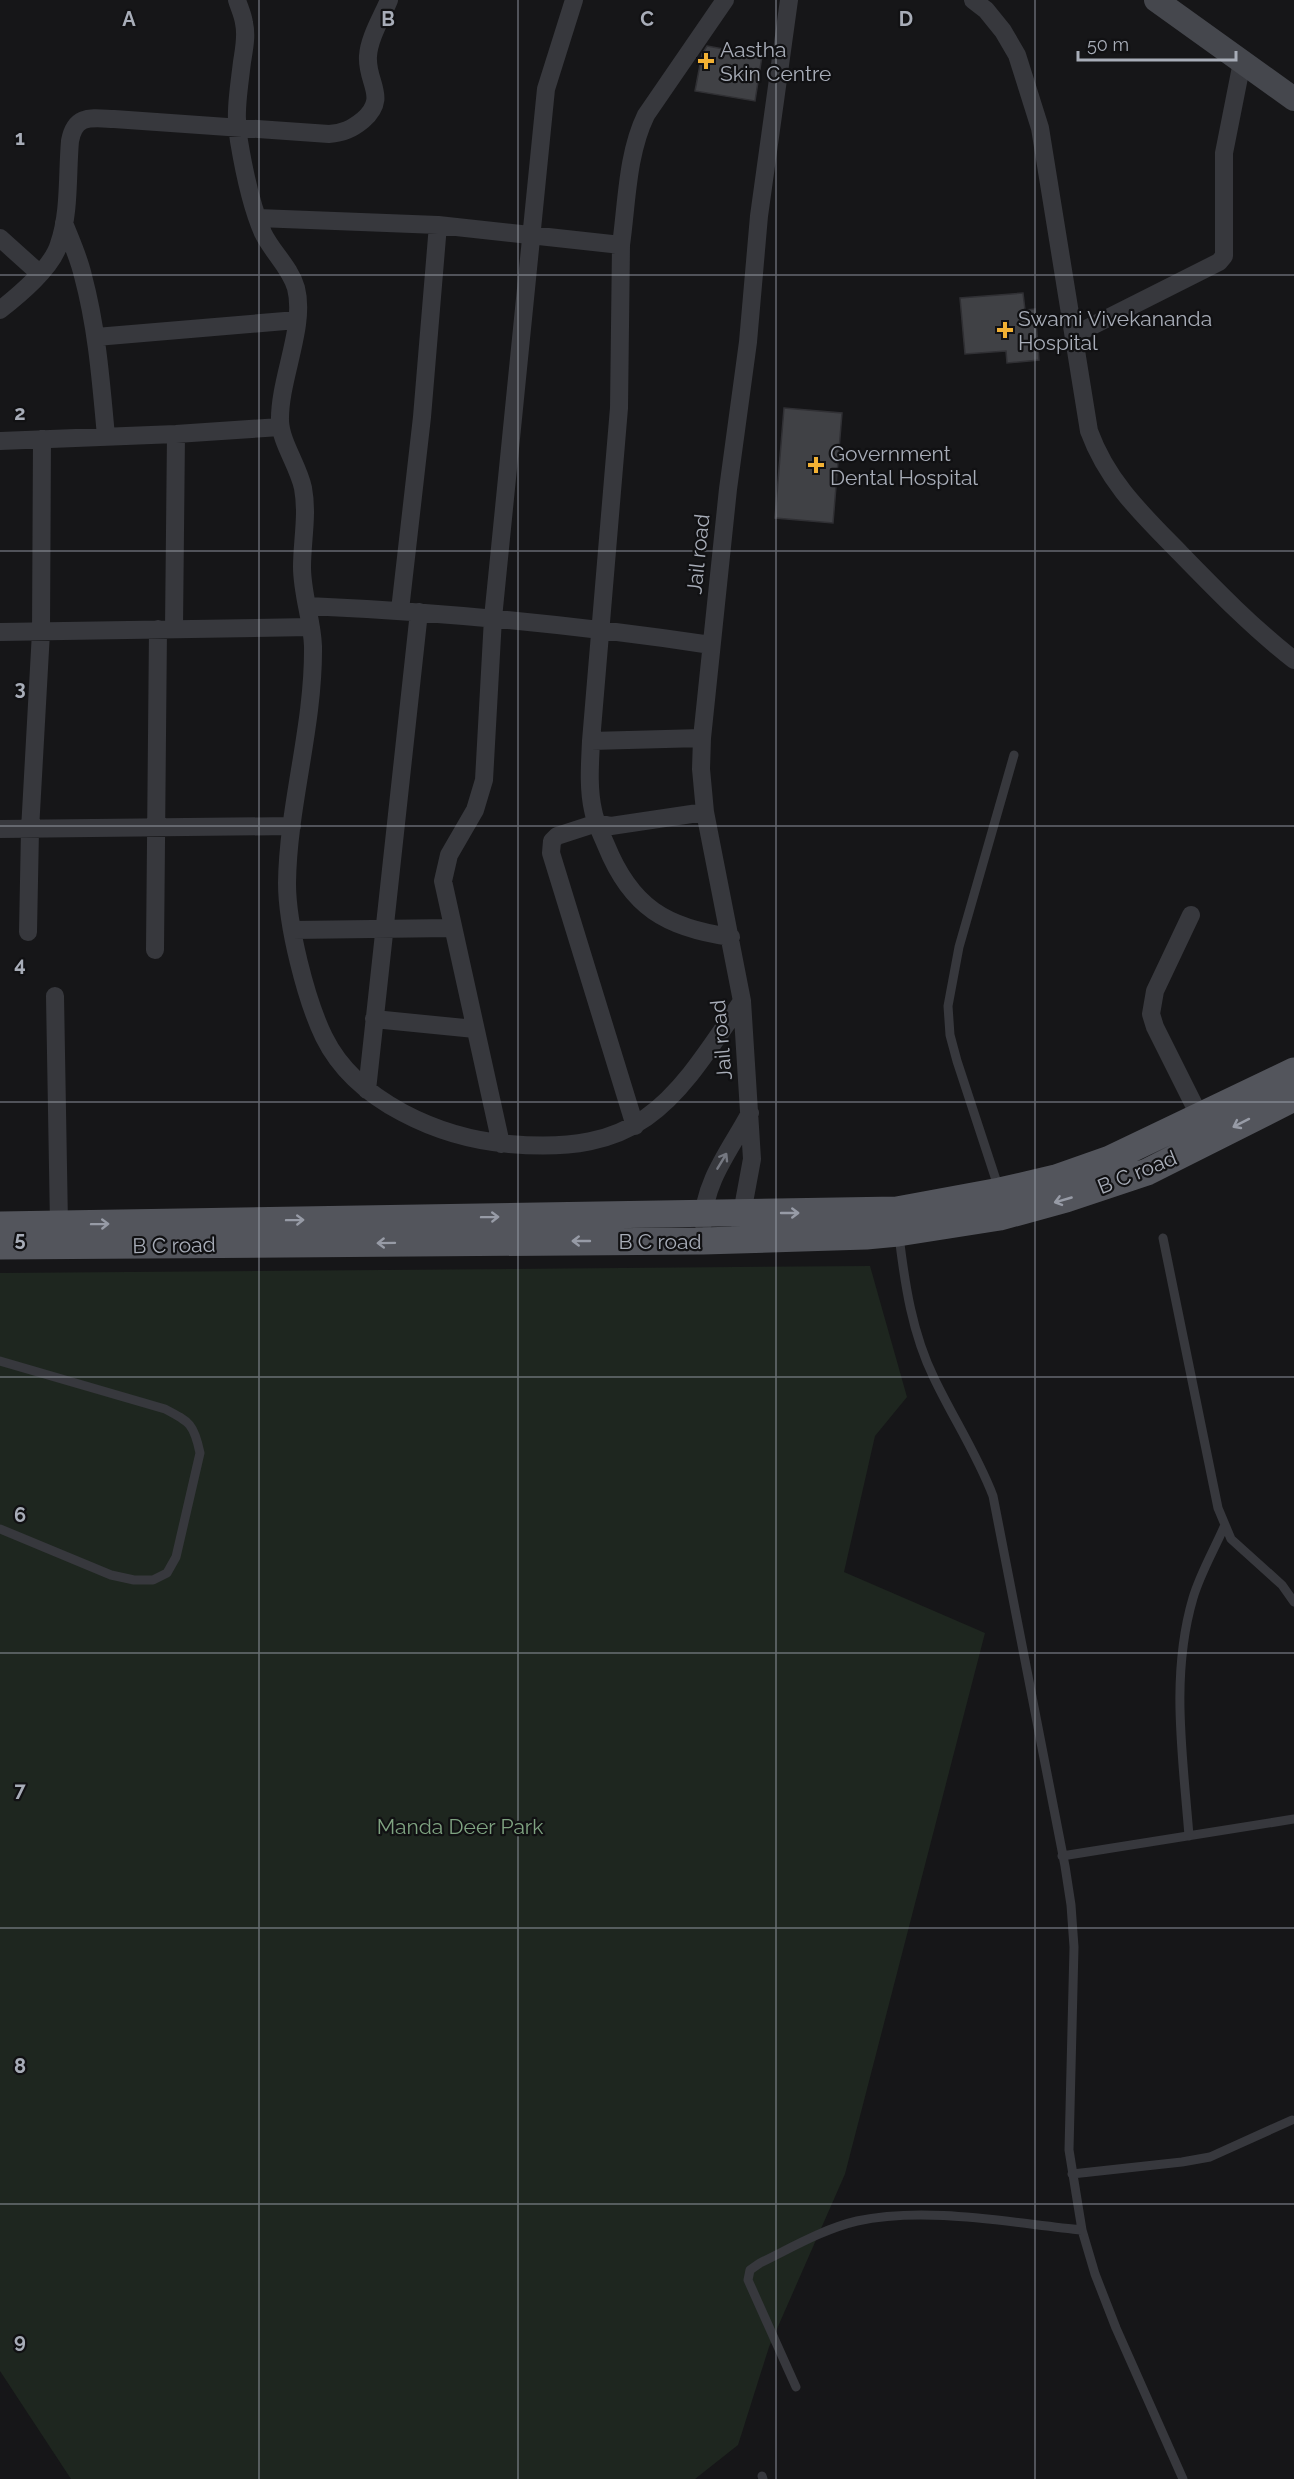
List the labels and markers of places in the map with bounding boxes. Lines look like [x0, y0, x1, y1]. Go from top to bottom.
place label: Aastha Skin Centre [720, 37, 831, 86]
marker: Aastha Skin Centre [697, 52, 715, 70]
place label: Swami Vivekananda Hospital [1018, 306, 1212, 355]
marker: Swami Vivekananda Hospital [996, 321, 1014, 339]
place label: Government Dental Hospital [830, 441, 978, 490]
marker: Government Dental Hospital [807, 456, 825, 474]

